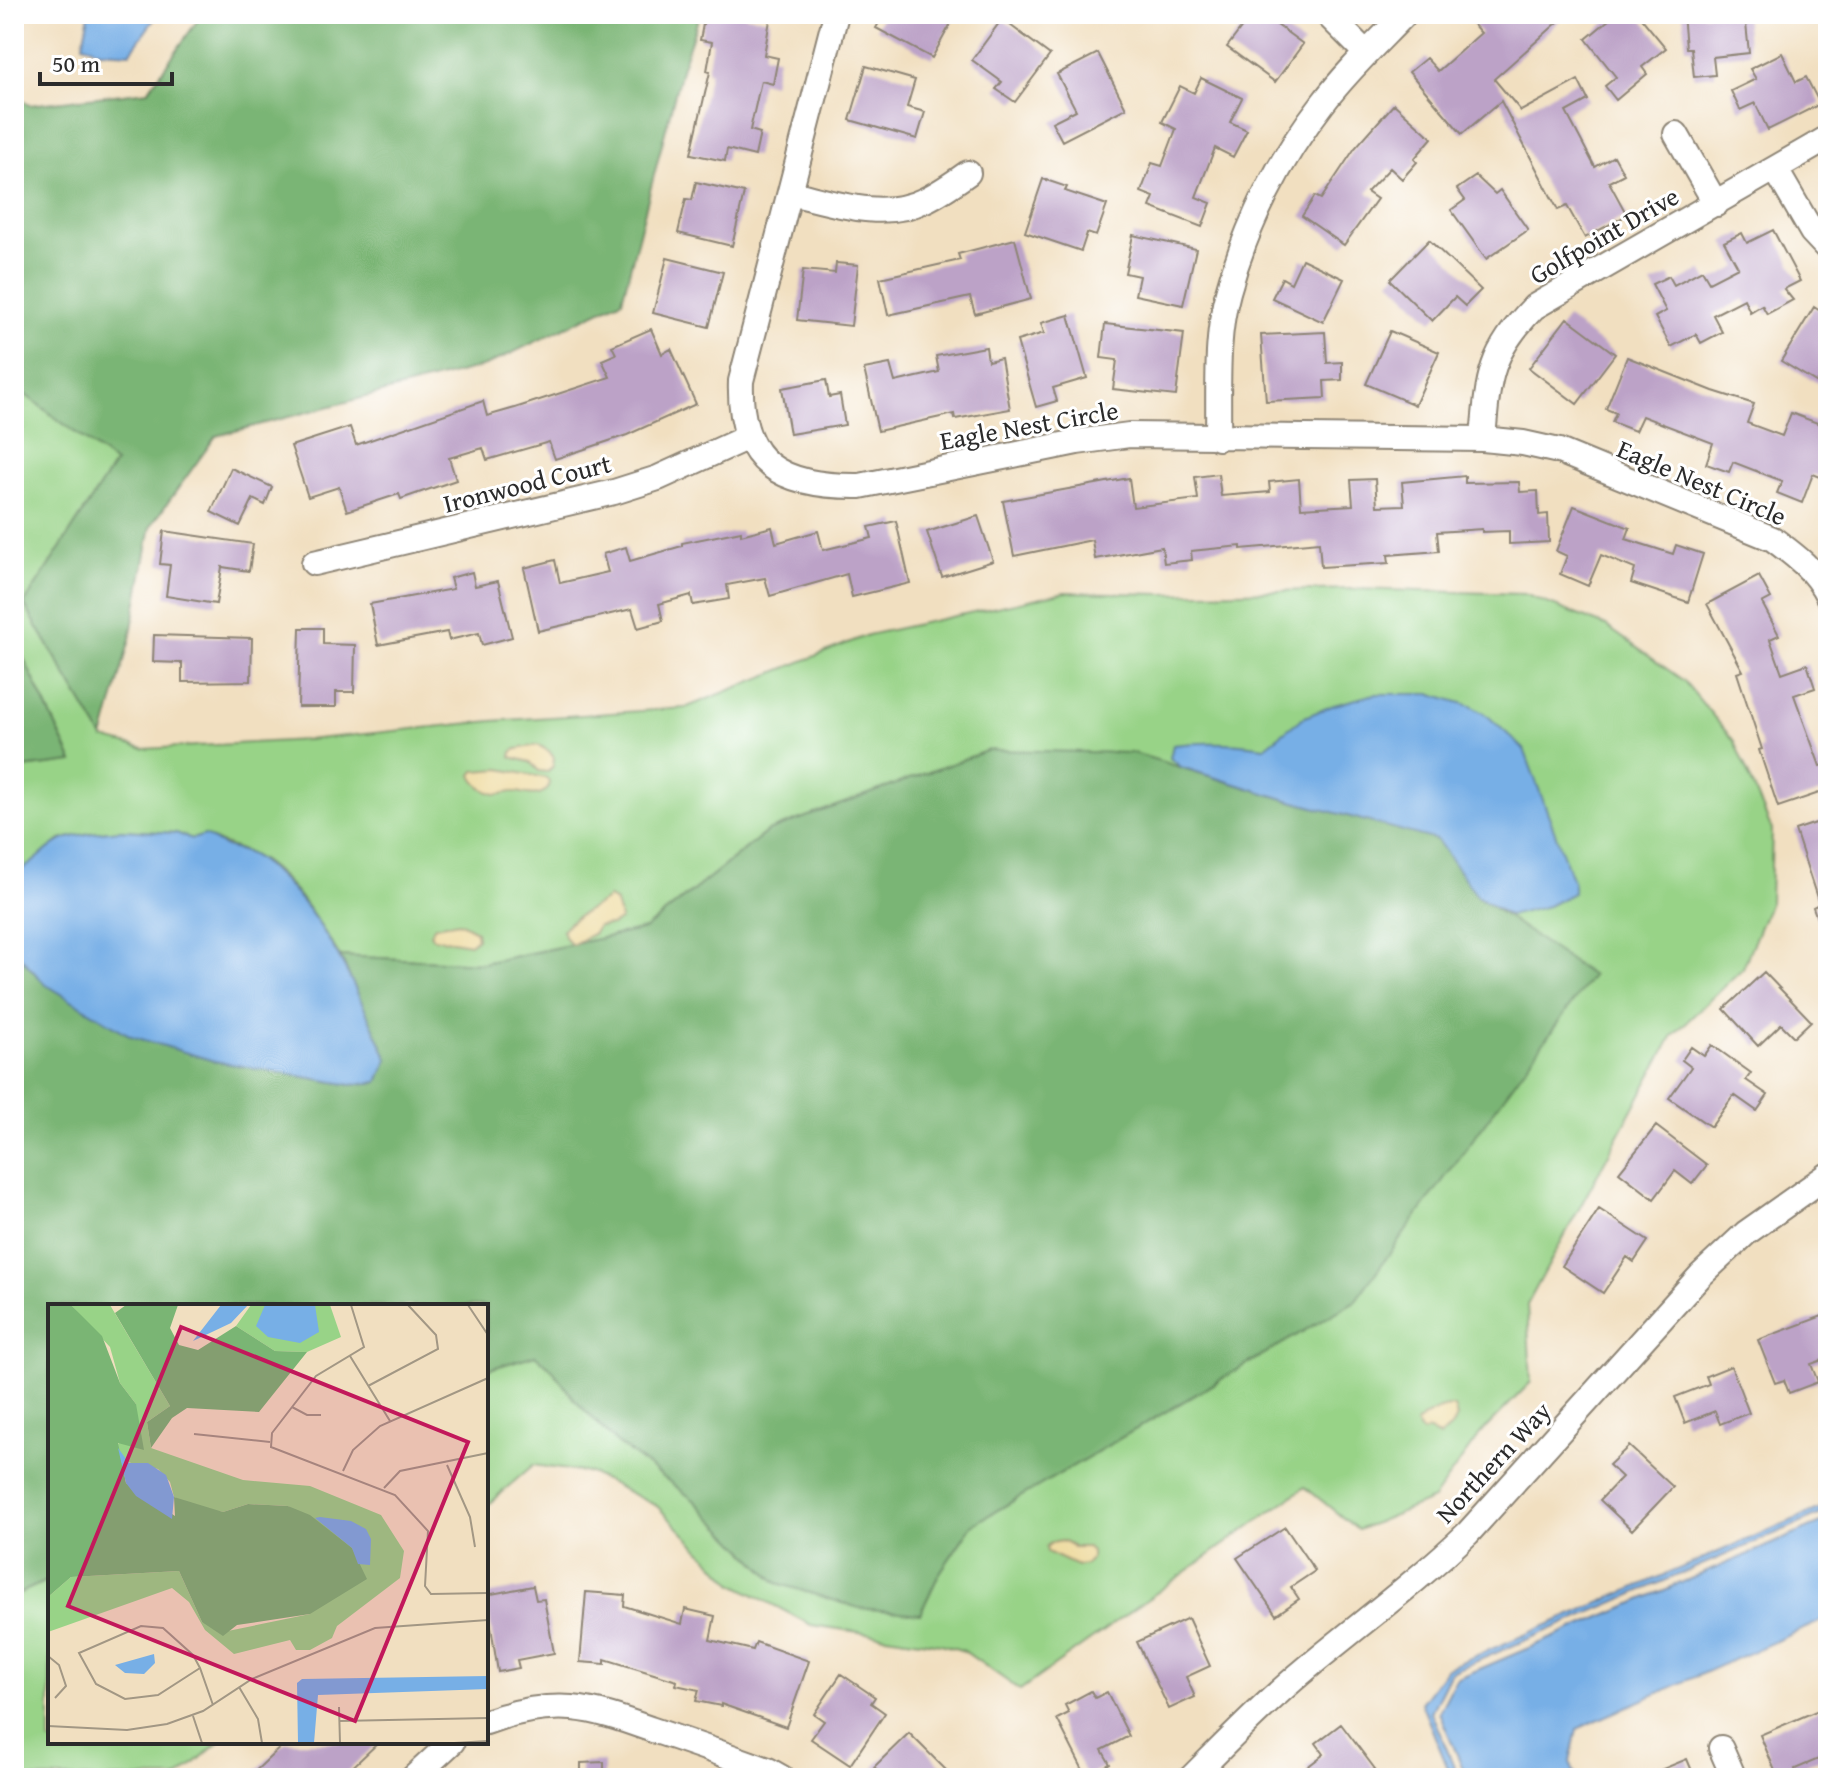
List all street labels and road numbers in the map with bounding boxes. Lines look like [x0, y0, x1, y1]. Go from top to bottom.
street label: Golfpoint Drive [1522, 176, 1686, 294]
street label: Eagle Nest Circle [937, 390, 1121, 460]
street label: Eagle Nest Circle [1611, 429, 1793, 535]
street label: Ironwood Court [439, 443, 615, 523]
street label: Northern Way [1426, 1392, 1560, 1532]

